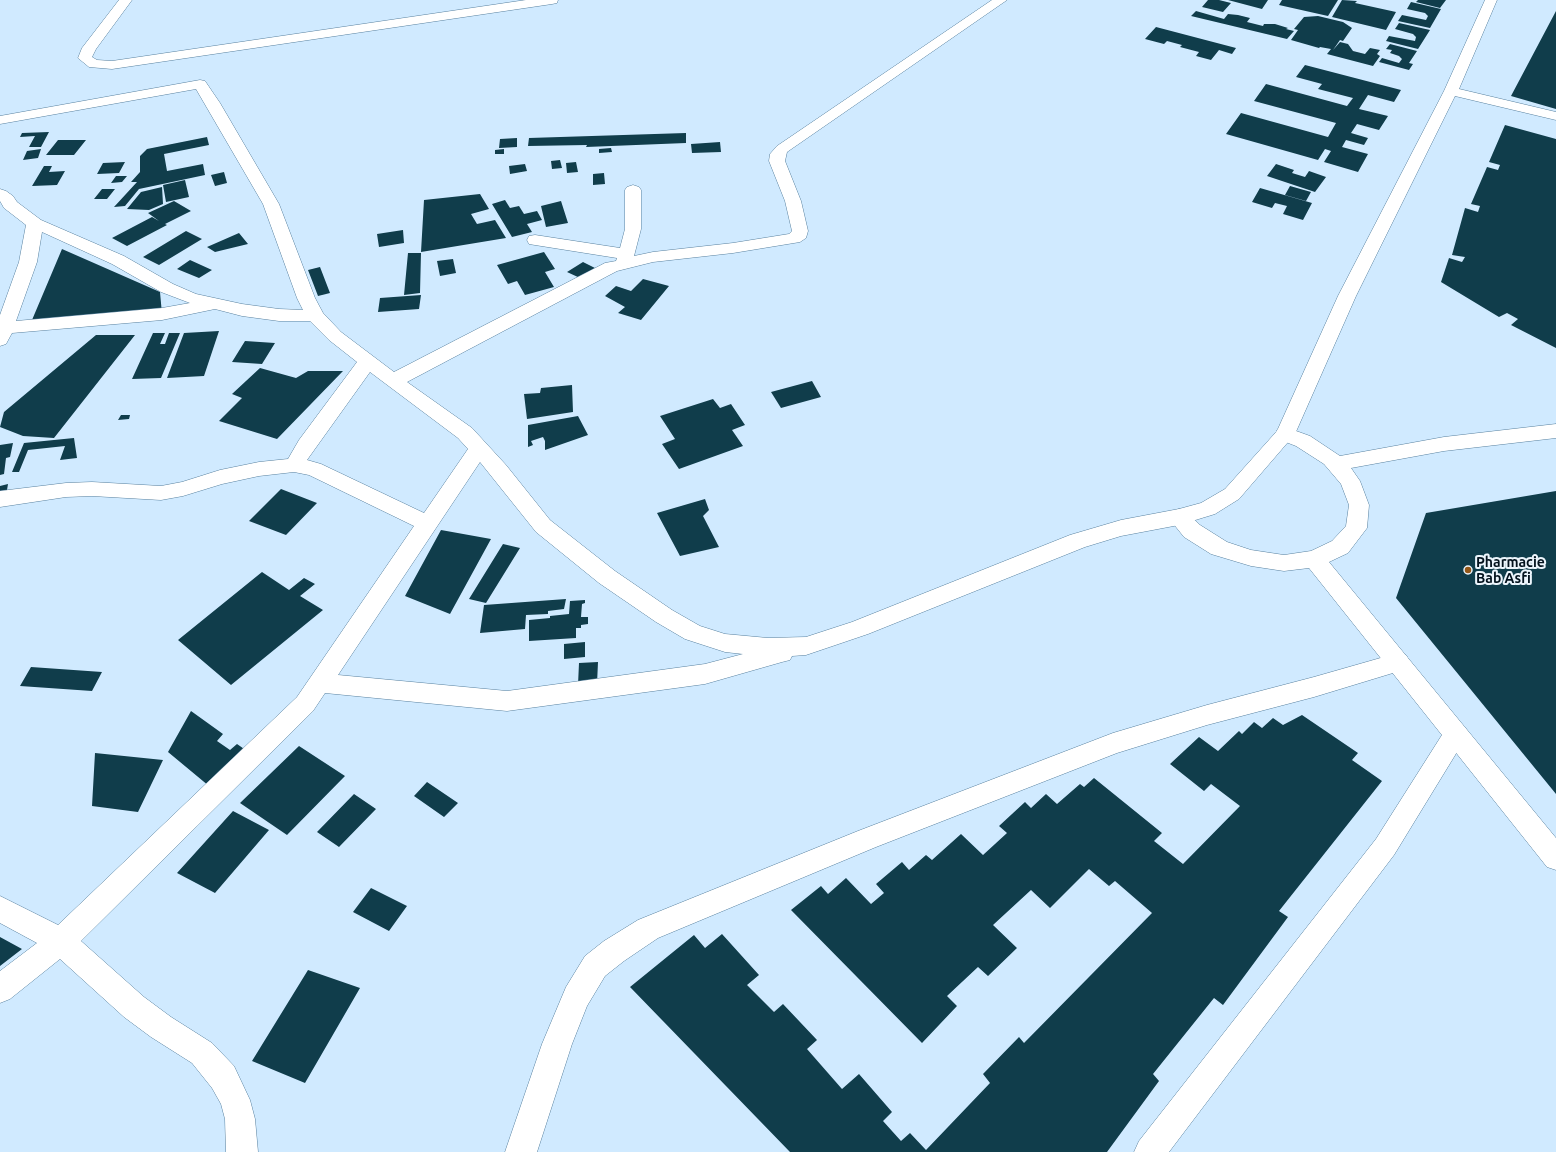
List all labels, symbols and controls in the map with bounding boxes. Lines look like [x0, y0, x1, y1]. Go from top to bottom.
place label: Pharmacie Bab Asfi [1476, 554, 1545, 586]
marker: Pharmacie Bab Asfi [1463, 565, 1473, 575]

